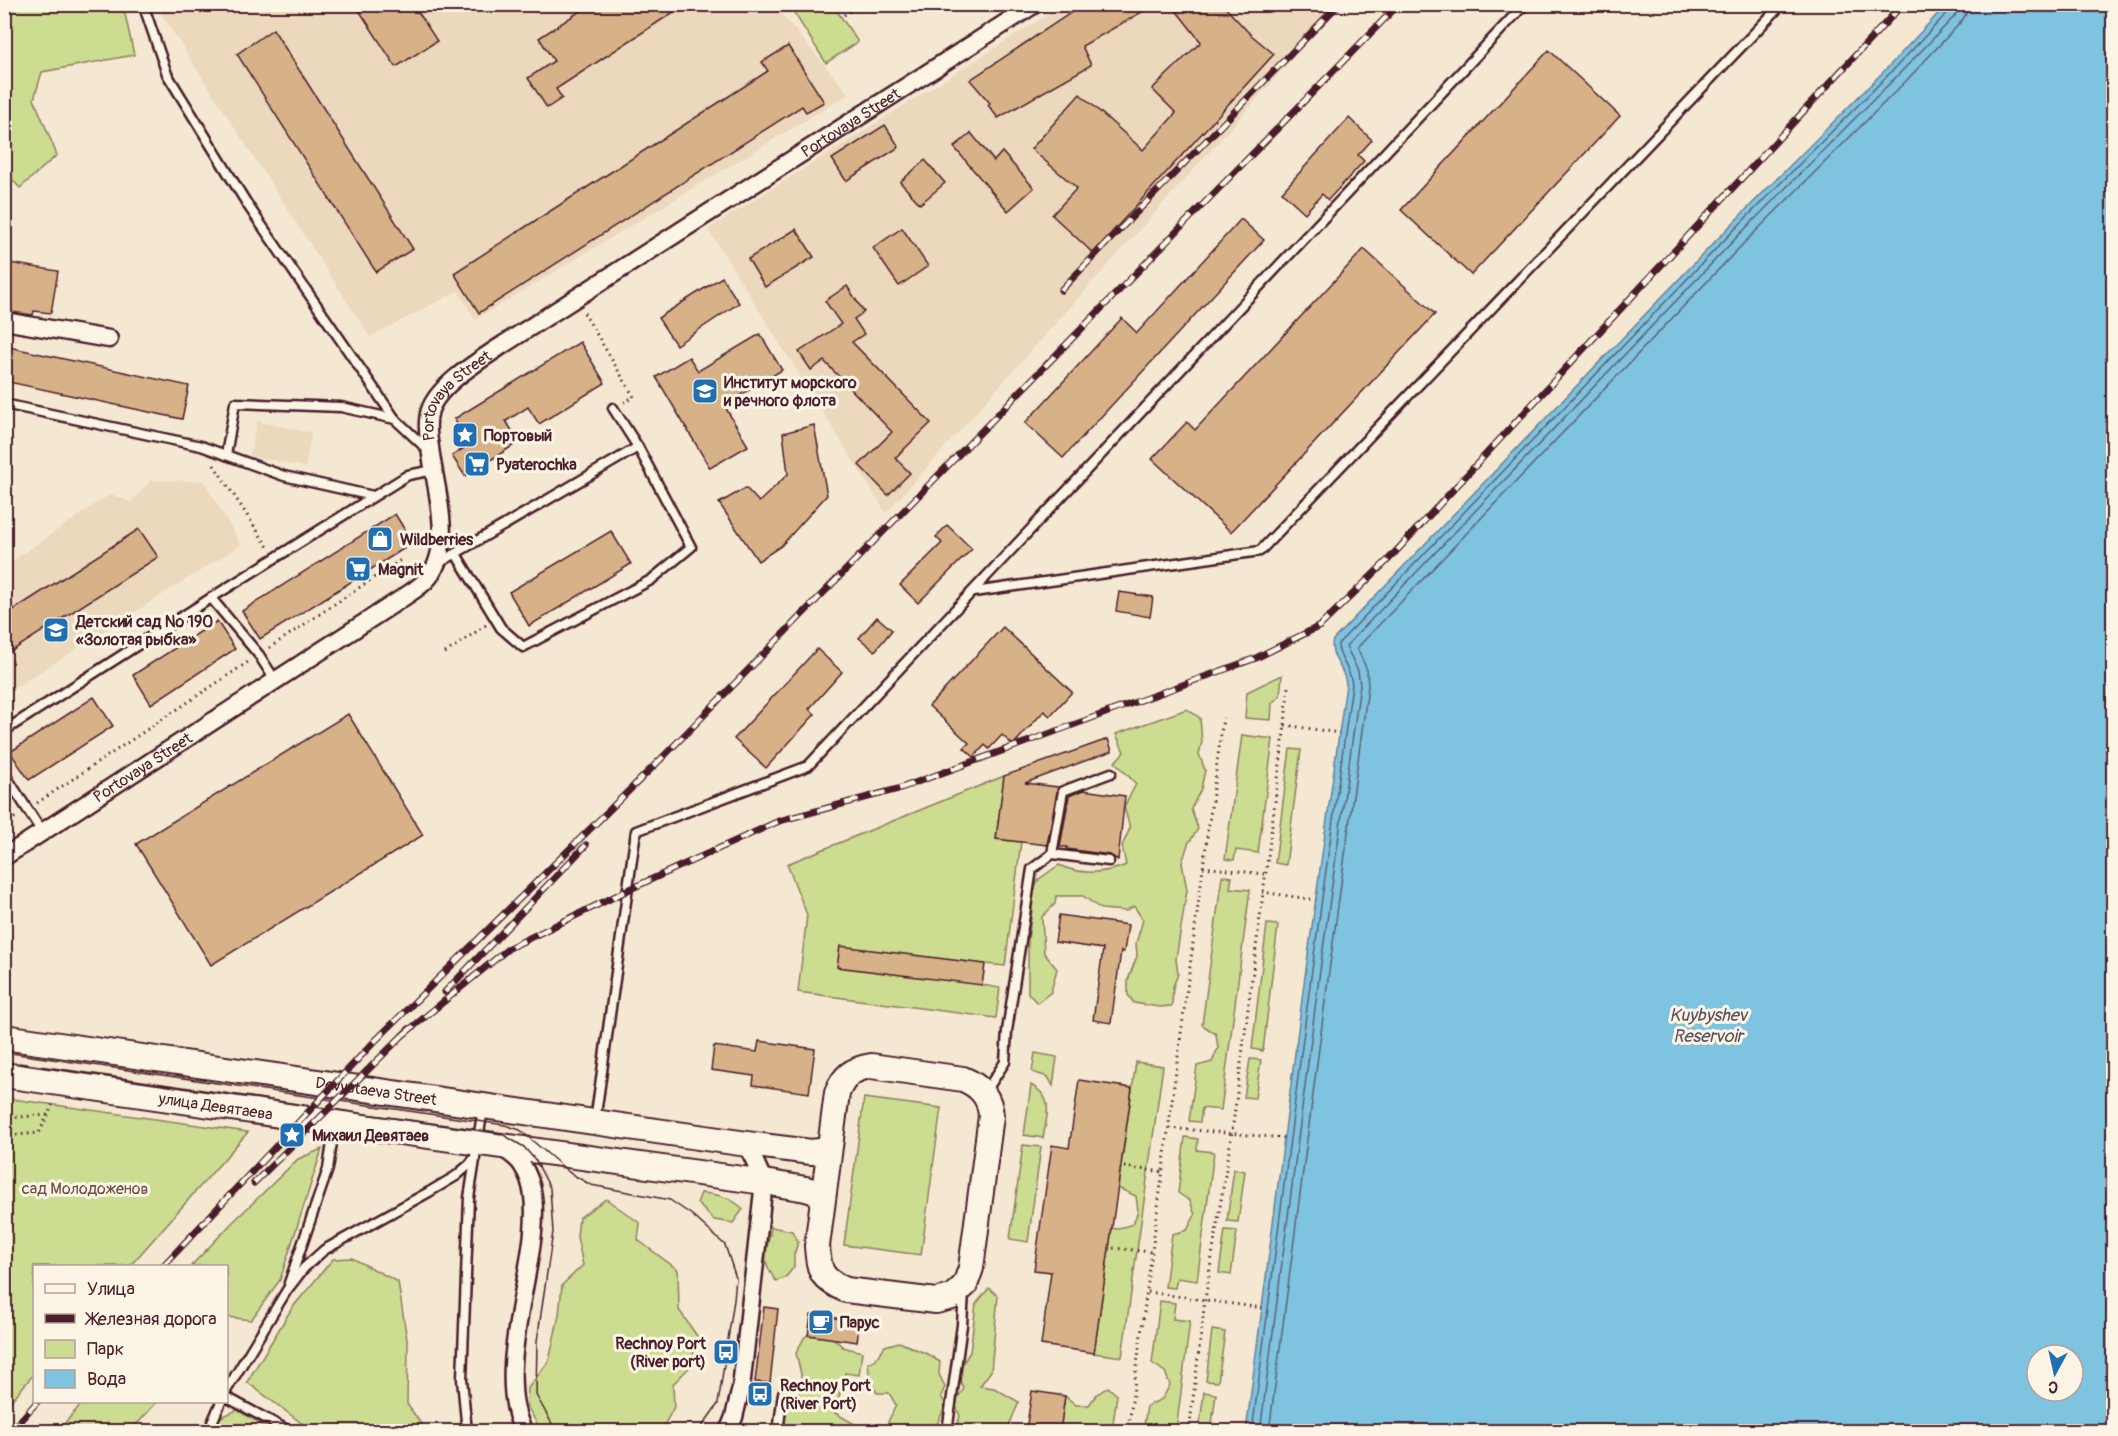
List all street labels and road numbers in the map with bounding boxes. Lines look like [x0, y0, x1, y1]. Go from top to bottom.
street label: Portovaya Street [798, 84, 905, 162]
street label: Portovaya Street [419, 346, 496, 442]
street label: Portovaya Street [90, 728, 197, 807]
street label: Devyataeva Street [314, 1073, 439, 1110]
street label: улица Девятаева [156, 1088, 274, 1125]

